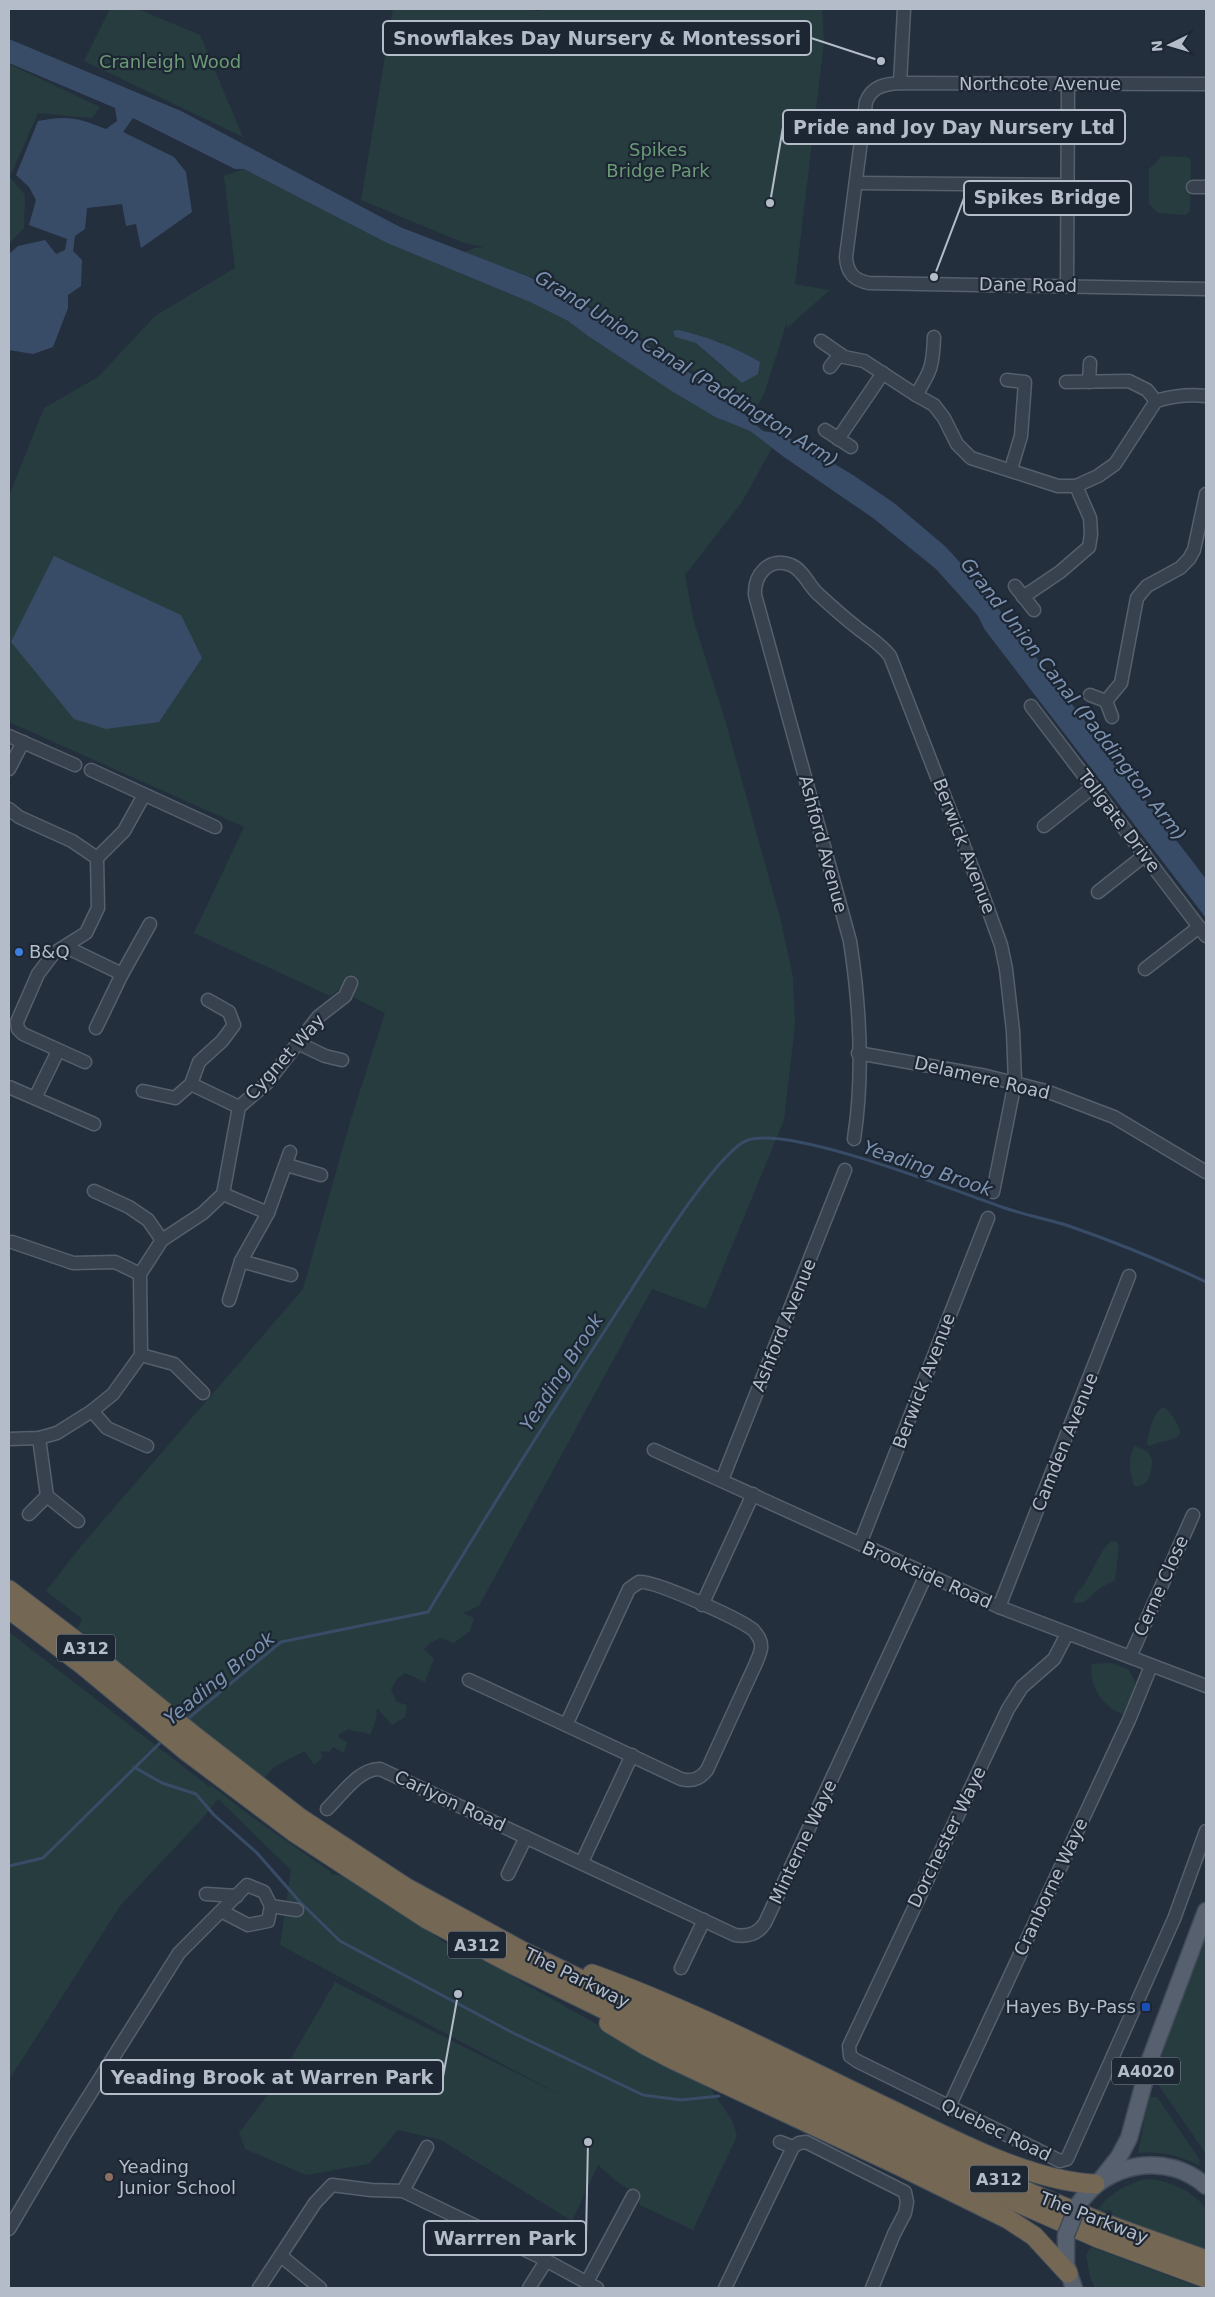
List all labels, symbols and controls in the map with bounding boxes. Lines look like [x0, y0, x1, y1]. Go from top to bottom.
north arrow [1145, 20, 1195, 70]
callout: Snowflakes Day Nursery & Montessori [383, 21, 811, 55]
text: Snowflakes Day Nursery & Montessori [393, 27, 801, 49]
text: N [1149, 40, 1166, 53]
park label: Cranleigh Wood [99, 51, 241, 72]
street label: Northcote Avenue [959, 73, 1121, 94]
callout: Pride and Joy Day Nursery Ltd [783, 110, 1125, 144]
text: Pride and Joy Day Nursery Ltd [793, 116, 1115, 138]
park label: Spikes Bridge Park [606, 139, 710, 181]
callout: Spikes Bridge [964, 181, 1131, 215]
text: Spikes Bridge [973, 186, 1121, 208]
water label: Grand Union Canal (Paddington Arm) [531, 265, 843, 471]
street label: Dane Road [979, 273, 1077, 296]
water label: Grand Union Canal (Paddington Arm) [957, 553, 1191, 845]
street label: Tollgate Drive [1073, 764, 1165, 876]
street label: Ashford Avenue [795, 773, 852, 915]
street label: Berwick Avenue [929, 775, 1000, 917]
place label: B&Q [29, 941, 70, 962]
marker: B&Q [13, 946, 25, 958]
street label: Cygnet Way [241, 1009, 329, 1104]
street label: Delamere Road [912, 1052, 1052, 1103]
water label: Yeading Brook [860, 1136, 997, 1201]
street label: Ashford Avenue [747, 1255, 820, 1394]
water label: Yeading Brook [515, 1308, 608, 1435]
street label: Berwick Avenue [888, 1310, 959, 1452]
street label: Camden Avenue [1027, 1369, 1102, 1514]
street label: Cerne Close [1129, 1532, 1192, 1639]
street label: Brookside Road [859, 1537, 995, 1613]
water label: Yeading Brook [159, 1626, 279, 1729]
road number: A312 [57, 1635, 115, 1662]
street label: Dorchester Waye [903, 1763, 990, 1911]
street label: Carlyon Road [391, 1766, 509, 1835]
street label: Minterne Waye [765, 1776, 841, 1907]
street label: Cranborne Waye [1009, 1815, 1092, 1959]
road number: A312 [448, 1932, 506, 1958]
street label: The Parkway [520, 1943, 634, 2012]
place label: Hayes By-Pass [1006, 1996, 1136, 2017]
marker: Hayes By-Pass [1140, 2001, 1152, 2013]
road number: A4020 [1112, 2058, 1180, 2084]
callout: Yeading Brook at Warren Park [101, 2060, 443, 2094]
text: Yeading Brook at Warren Park [110, 2066, 434, 2088]
street label: Quebec Road [938, 2094, 1055, 2165]
place label: Yeading Junior School [118, 2156, 236, 2198]
road number: A312 [970, 2166, 1028, 2192]
marker: Yeading Junior School [103, 2171, 115, 2183]
street label: The Parkway [1036, 2187, 1152, 2248]
callout: Warrren Park [424, 2221, 586, 2255]
text: Warrren Park [434, 2227, 577, 2249]

